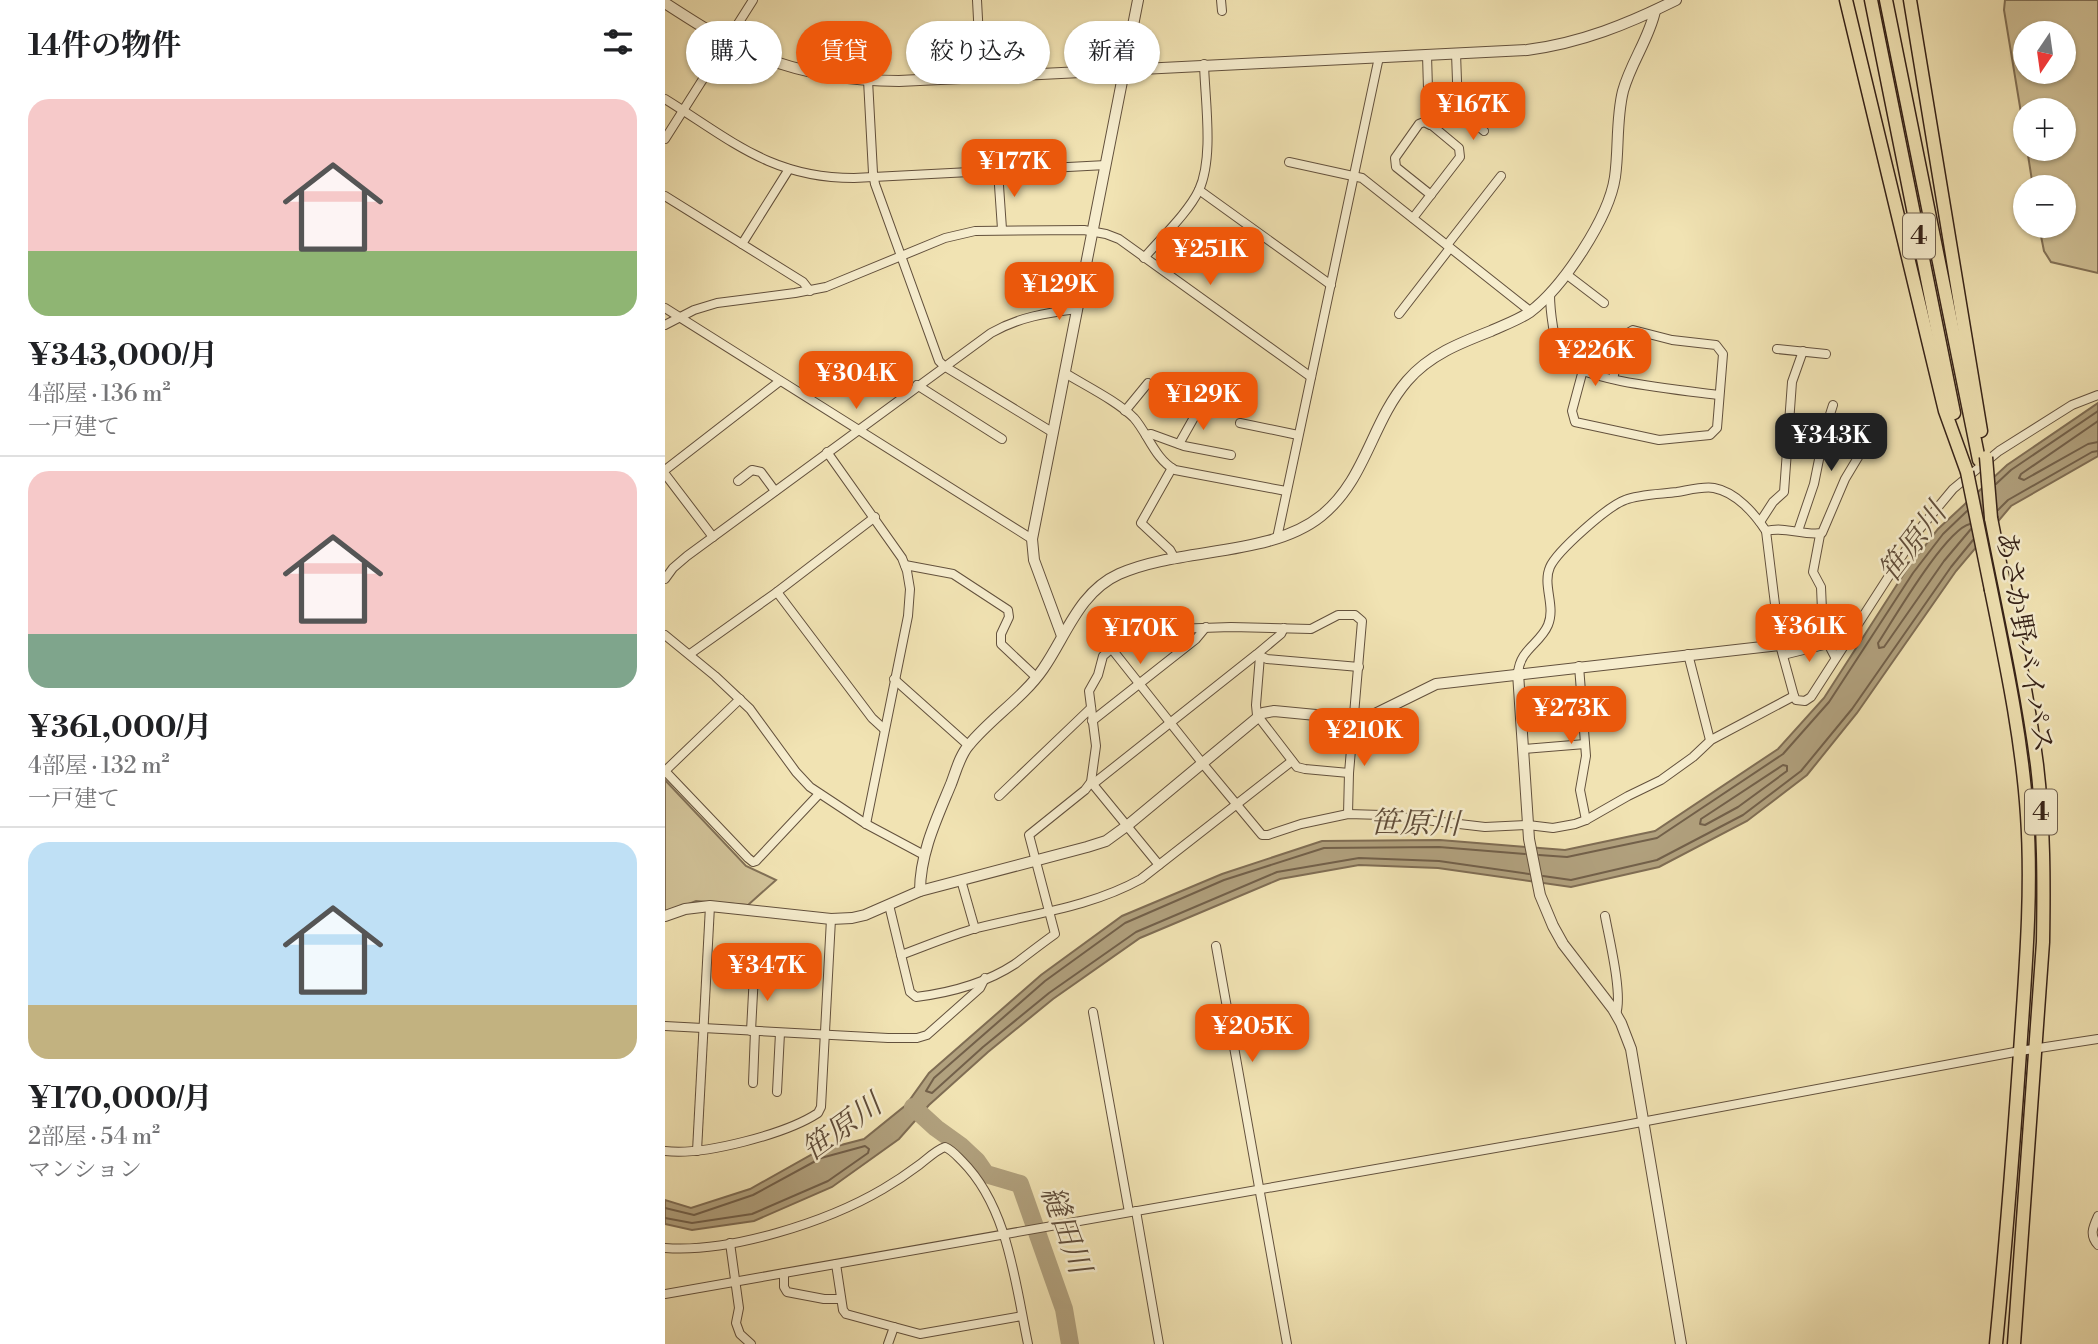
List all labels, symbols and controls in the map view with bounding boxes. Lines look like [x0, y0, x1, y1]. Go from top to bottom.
chip: 購入 [686, 21, 782, 84]
chip: 賃貸 [796, 21, 892, 84]
chip: 絞り込み [906, 21, 1050, 84]
chip: 新着 [1064, 21, 1160, 84]
north arrow [2013, 21, 2075, 84]
map controls [2013, 21, 2076, 238]
icon: filters [599, 23, 637, 61]
text: 14件の物件 [28, 27, 181, 65]
pin: ¥167K [1424, 82, 1522, 142]
text: ¥167K [1436, 91, 1510, 119]
button: + [2013, 98, 2076, 161]
pin: ¥177K [965, 140, 1063, 199]
icon: home [270, 144, 396, 270]
text: ¥177K [978, 148, 1050, 176]
button: − [2013, 175, 2076, 238]
road number: 4 [1903, 214, 1935, 258]
pin: ¥251K [1161, 228, 1259, 287]
text: ¥251K [1172, 236, 1248, 264]
pin: ¥129K [1010, 262, 1108, 322]
text: ¥129K [1021, 271, 1097, 299]
pin: ¥226K [1546, 328, 1644, 388]
text: ¥343,000/月 [28, 337, 218, 375]
text: ¥226K [1555, 337, 1635, 365]
pin: ¥304K [807, 352, 905, 411]
text: ¥304K [815, 360, 897, 388]
pin: ¥129K [1154, 372, 1252, 432]
text: 4部屋 · 136 m² [28, 380, 170, 408]
text: ¥129K [1165, 381, 1241, 409]
text: 一戸建て [28, 413, 120, 441]
pin: ¥343K [1782, 414, 1880, 473]
text: ¥343K [1791, 422, 1871, 450]
water label: 笹原川 [1871, 493, 1957, 590]
icon: home [270, 516, 396, 642]
street label: あさか野バイパス [1987, 529, 2061, 755]
pin: ¥361K [1760, 604, 1858, 664]
pin: ¥170K [1091, 606, 1189, 666]
text: ¥361K [1771, 613, 1847, 641]
text: ¥170K [1102, 615, 1178, 643]
pin: ¥273K [1522, 686, 1620, 746]
text: ¥273K [1532, 695, 1610, 723]
pin: ¥210K [1315, 708, 1413, 768]
text: ¥361,000/月 [28, 709, 212, 747]
text: ¥210K [1325, 717, 1403, 745]
text: 4部屋 · 132 m² [28, 752, 170, 780]
text: 一戸建て [28, 785, 120, 813]
road number: 4 [2025, 790, 2057, 834]
water label: 笹原川 [1370, 804, 1463, 844]
icon: home [270, 887, 396, 1013]
pin: ¥347K [718, 944, 816, 1003]
text: ¥347K [728, 952, 806, 980]
pin: ¥205K [1203, 1004, 1301, 1064]
text: ¥205K [1211, 1013, 1293, 1041]
text: ¥170,000/月 [28, 1080, 213, 1118]
water label: 笹原川 [794, 1084, 892, 1170]
text: 2部屋 · 54 m² [28, 1123, 160, 1151]
text: マンション [28, 1156, 142, 1184]
water label: 縫田川 [1032, 1181, 1099, 1282]

